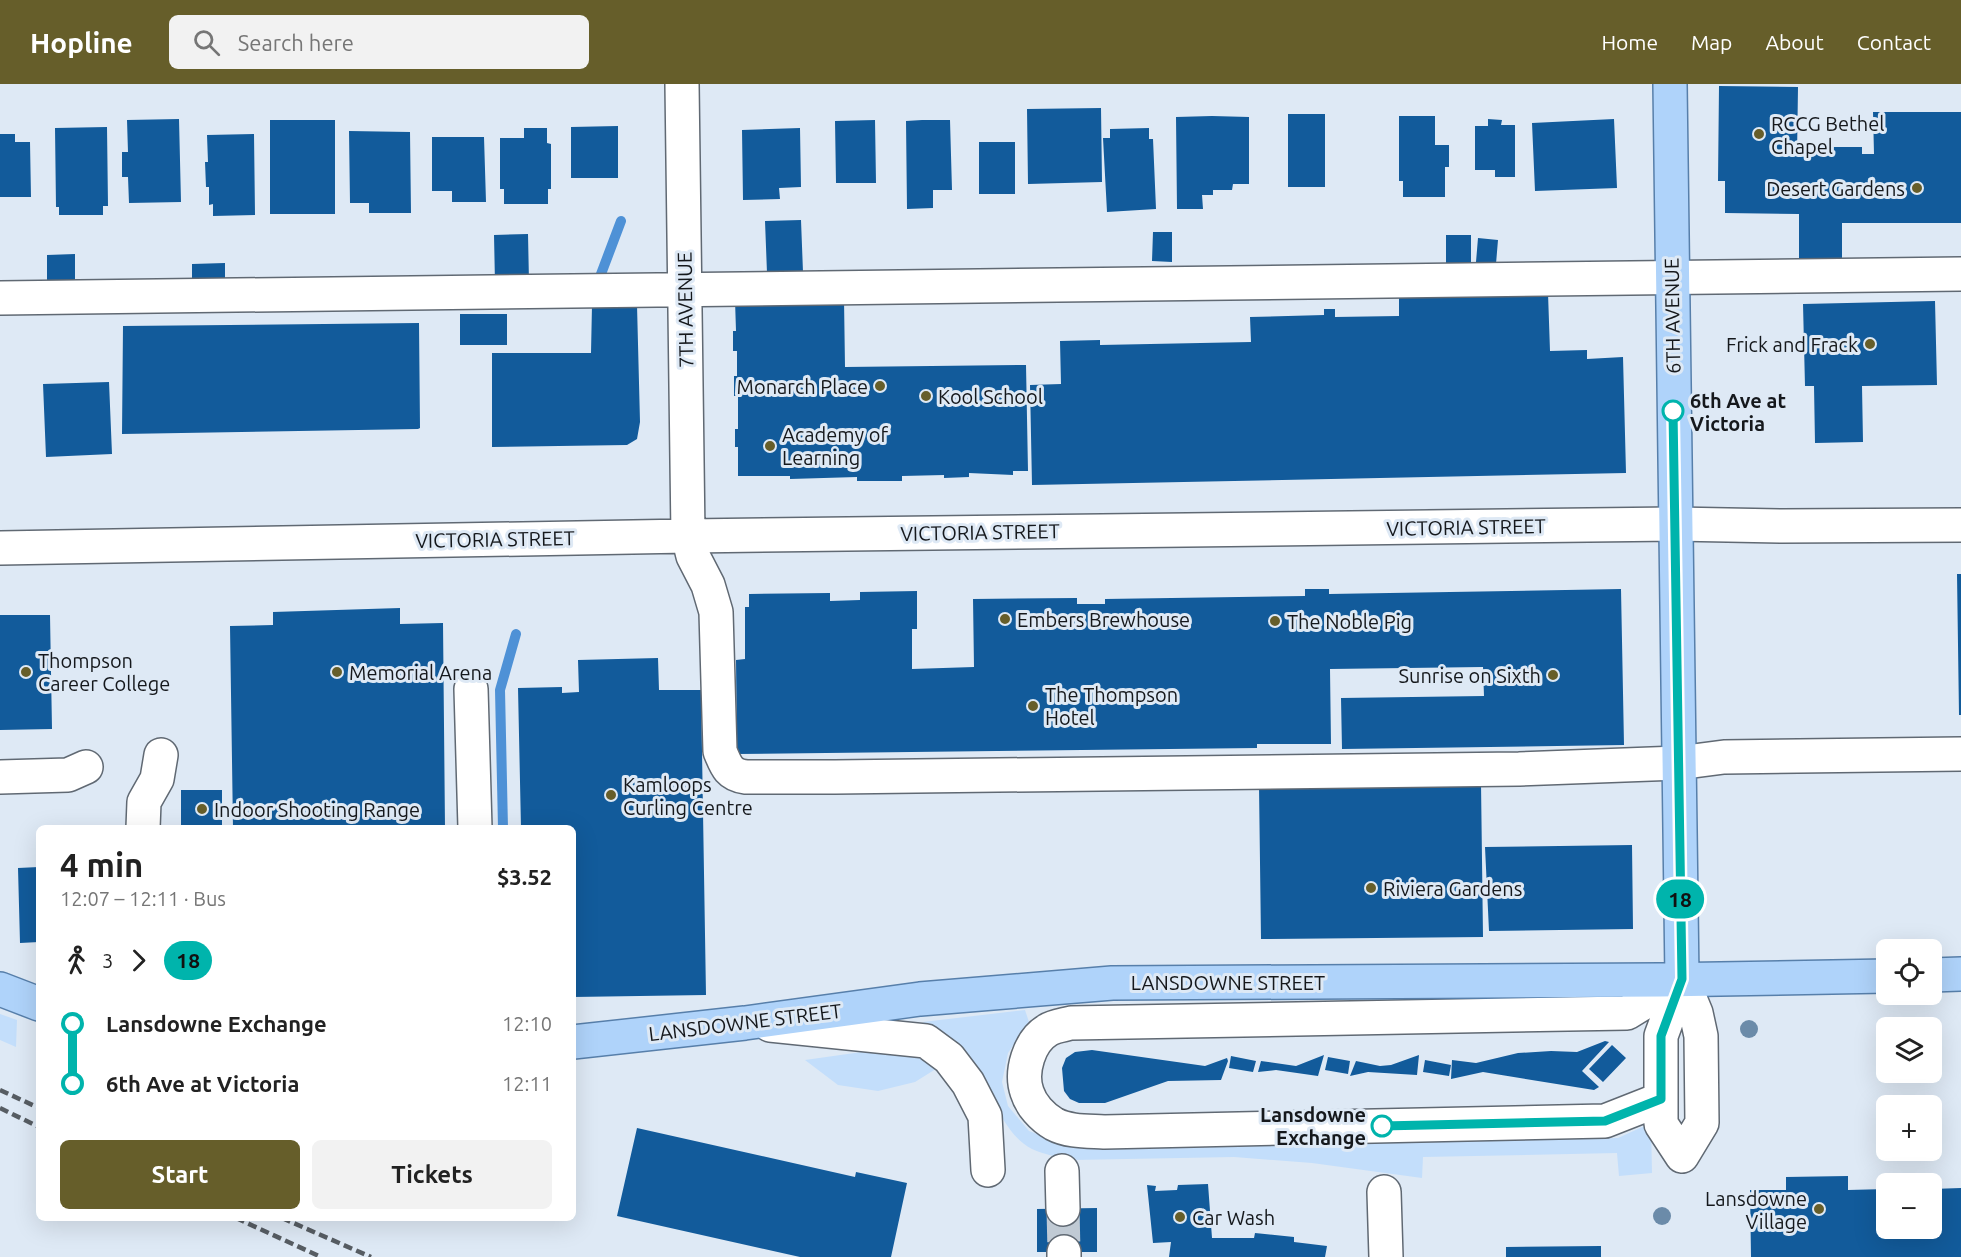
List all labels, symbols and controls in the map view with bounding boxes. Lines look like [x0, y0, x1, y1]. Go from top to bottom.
search box [169, 15, 589, 69]
icon: search [190, 26, 223, 59]
text: Hopline [30, 27, 133, 58]
text: Search here [238, 30, 354, 55]
text: Home [1601, 30, 1658, 54]
text: Map [1691, 30, 1732, 54]
text: About [1765, 30, 1824, 54]
text: Contact [1857, 30, 1931, 54]
place label: RCCG Bethel Chapel [1771, 112, 1885, 158]
marker: RCCG Bethel Chapel [1752, 127, 1766, 141]
place label: Desert Gardens [1766, 177, 1905, 200]
marker: Desert Gardens [1910, 181, 1924, 195]
street label: 7TH AVENUE [672, 252, 698, 368]
street label: 6TH AVENUE [1659, 258, 1685, 374]
place label: Frick and Frack [1726, 333, 1858, 356]
marker: Frick and Frack [1863, 337, 1877, 351]
place label: Monarch Place [737, 375, 868, 398]
marker: Monarch Place [873, 379, 887, 393]
place label: Kool School [938, 385, 1043, 408]
marker: Kool School [919, 389, 933, 403]
place label: 6th Ave at Victoria [1690, 389, 1786, 435]
marker: 6th Ave at Victoria [1662, 400, 1684, 422]
place label: Academy of Learning [782, 423, 888, 469]
marker: Academy of Learning [763, 439, 777, 453]
street label: VICTORIA STREET [1386, 514, 1546, 540]
street label: VICTORIA STREET [900, 519, 1060, 545]
street label: VICTORIA STREET [415, 526, 575, 552]
place label: Embers Brewhouse [1017, 608, 1190, 631]
place label: The Noble Pig [1287, 610, 1412, 633]
marker: Embers Brewhouse [998, 612, 1012, 626]
marker: The Noble Pig [1268, 614, 1282, 628]
place label: Thompson Career College [38, 649, 170, 695]
place label: Memorial Arena [349, 661, 492, 684]
place label: Sunrise on Sixth [1399, 664, 1541, 687]
marker: Thompson Career College [19, 665, 33, 679]
marker: Memorial Arena [330, 665, 344, 679]
marker: Sunrise on Sixth [1546, 668, 1560, 682]
place label: The Thompson Hotel [1045, 683, 1178, 729]
marker: The Thompson Hotel [1026, 699, 1040, 713]
place label: Kamloops Curling Centre [623, 773, 753, 819]
marker: Kamloops Curling Centre [604, 788, 618, 802]
place label: Indoor Shooting Range [214, 798, 420, 821]
marker: Indoor Shooting Range [195, 802, 209, 816]
text: 4 min [60, 846, 143, 883]
text: $3.52 [497, 864, 552, 889]
place label: Riviera Gardens [1383, 877, 1522, 900]
line badge: 18 [1653, 880, 1707, 918]
marker: Riviera Gardens [1364, 881, 1378, 895]
text: 12:07 – 12:11 · Bus [60, 887, 226, 910]
text: 18 [1668, 887, 1692, 911]
map controls [1876, 939, 1942, 1239]
button: locate [1876, 939, 1942, 1005]
icon: walk [60, 944, 93, 977]
icon: forward [122, 944, 155, 977]
text: 18 [176, 948, 200, 972]
text: 3 [102, 949, 113, 972]
street label: LANSDOWNE STREET [1131, 971, 1325, 994]
street label: LANSDOWNE STREET [647, 999, 843, 1045]
text: Lansdowne Exchange [106, 1011, 327, 1036]
text: 12:10 [502, 1012, 552, 1035]
button: layers [1876, 1017, 1942, 1083]
text: 6th Ave at Victoria [106, 1071, 299, 1096]
text: 12:11 [502, 1072, 552, 1095]
button: + [1876, 1095, 1942, 1161]
place label: Lansdowne Exchange [1260, 1103, 1366, 1149]
marker: Lansdowne Exchange [1371, 1115, 1393, 1137]
button: Start [60, 1140, 300, 1209]
button: Tickets [312, 1140, 552, 1209]
button: − [1876, 1173, 1942, 1239]
place label: Lansdowne Village [1705, 1187, 1807, 1233]
marker: Lansdowne Village [1812, 1202, 1826, 1216]
place label: Car Wash [1192, 1206, 1275, 1229]
marker: Car Wash [1173, 1210, 1187, 1224]

